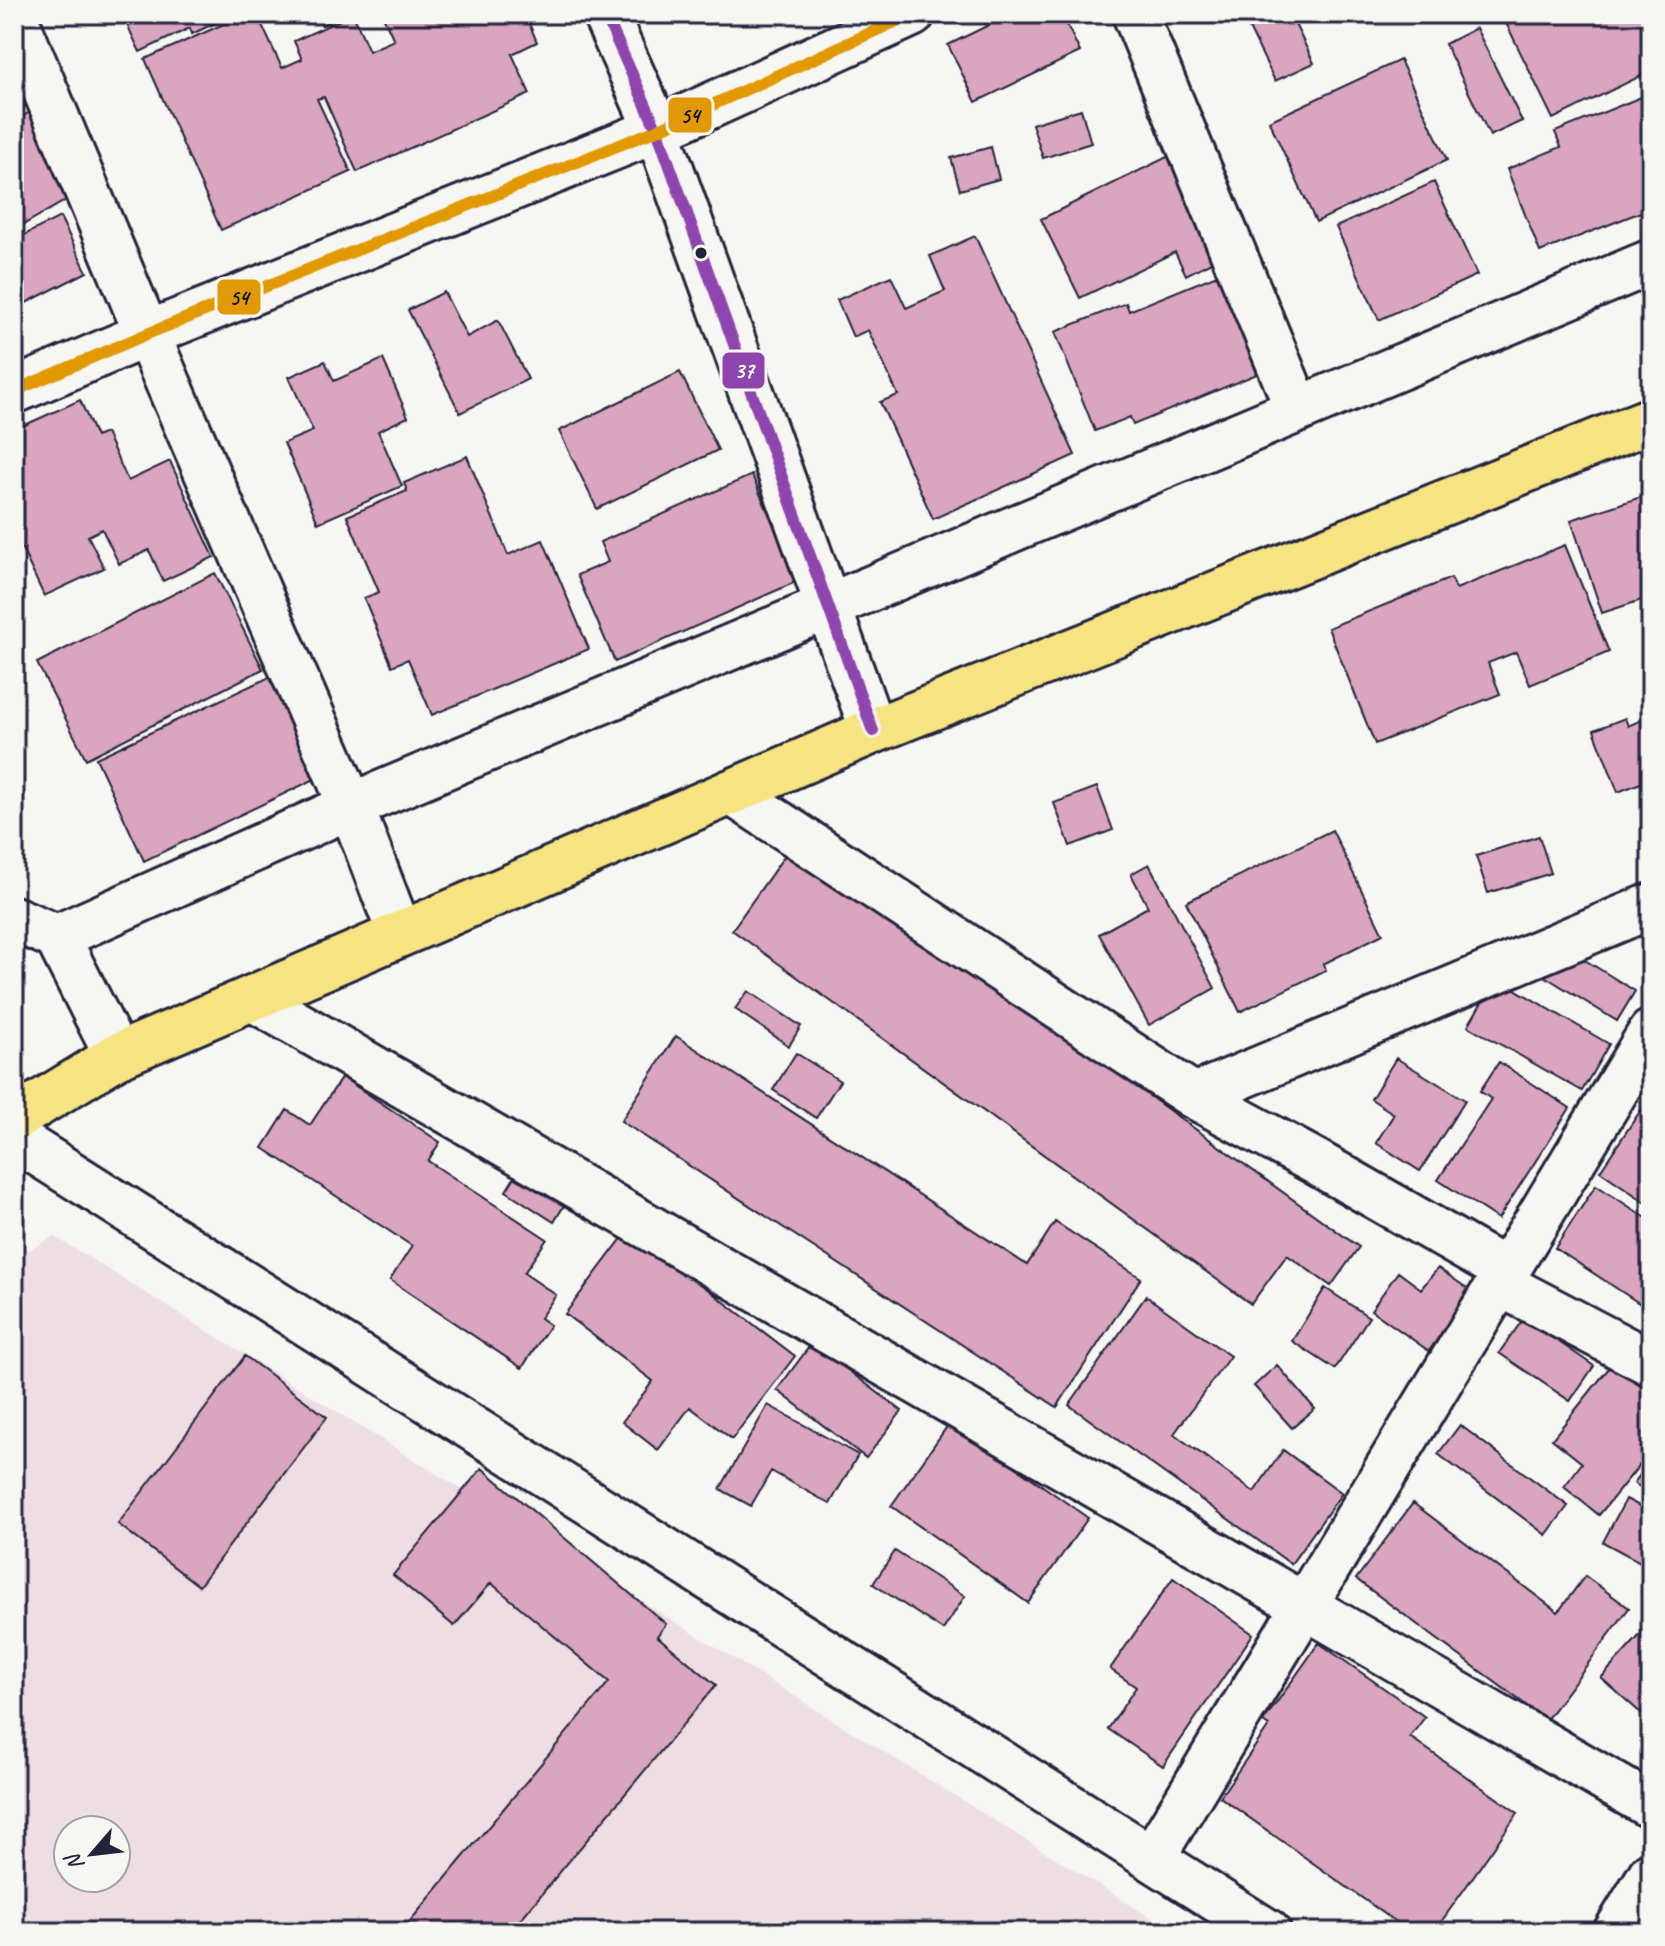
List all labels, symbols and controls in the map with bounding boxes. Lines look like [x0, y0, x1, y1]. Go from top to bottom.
line badge: 54 [667, 96, 713, 134]
text: 54 [680, 102, 703, 130]
unlabelled marker [693, 245, 709, 261]
line badge: 54 [216, 278, 262, 316]
text: 54 [229, 284, 252, 312]
line badge: 37 [721, 351, 766, 390]
text: 37 [734, 357, 756, 385]
north arrow [52, 1814, 132, 1894]
text: N [58, 1847, 91, 1876]

